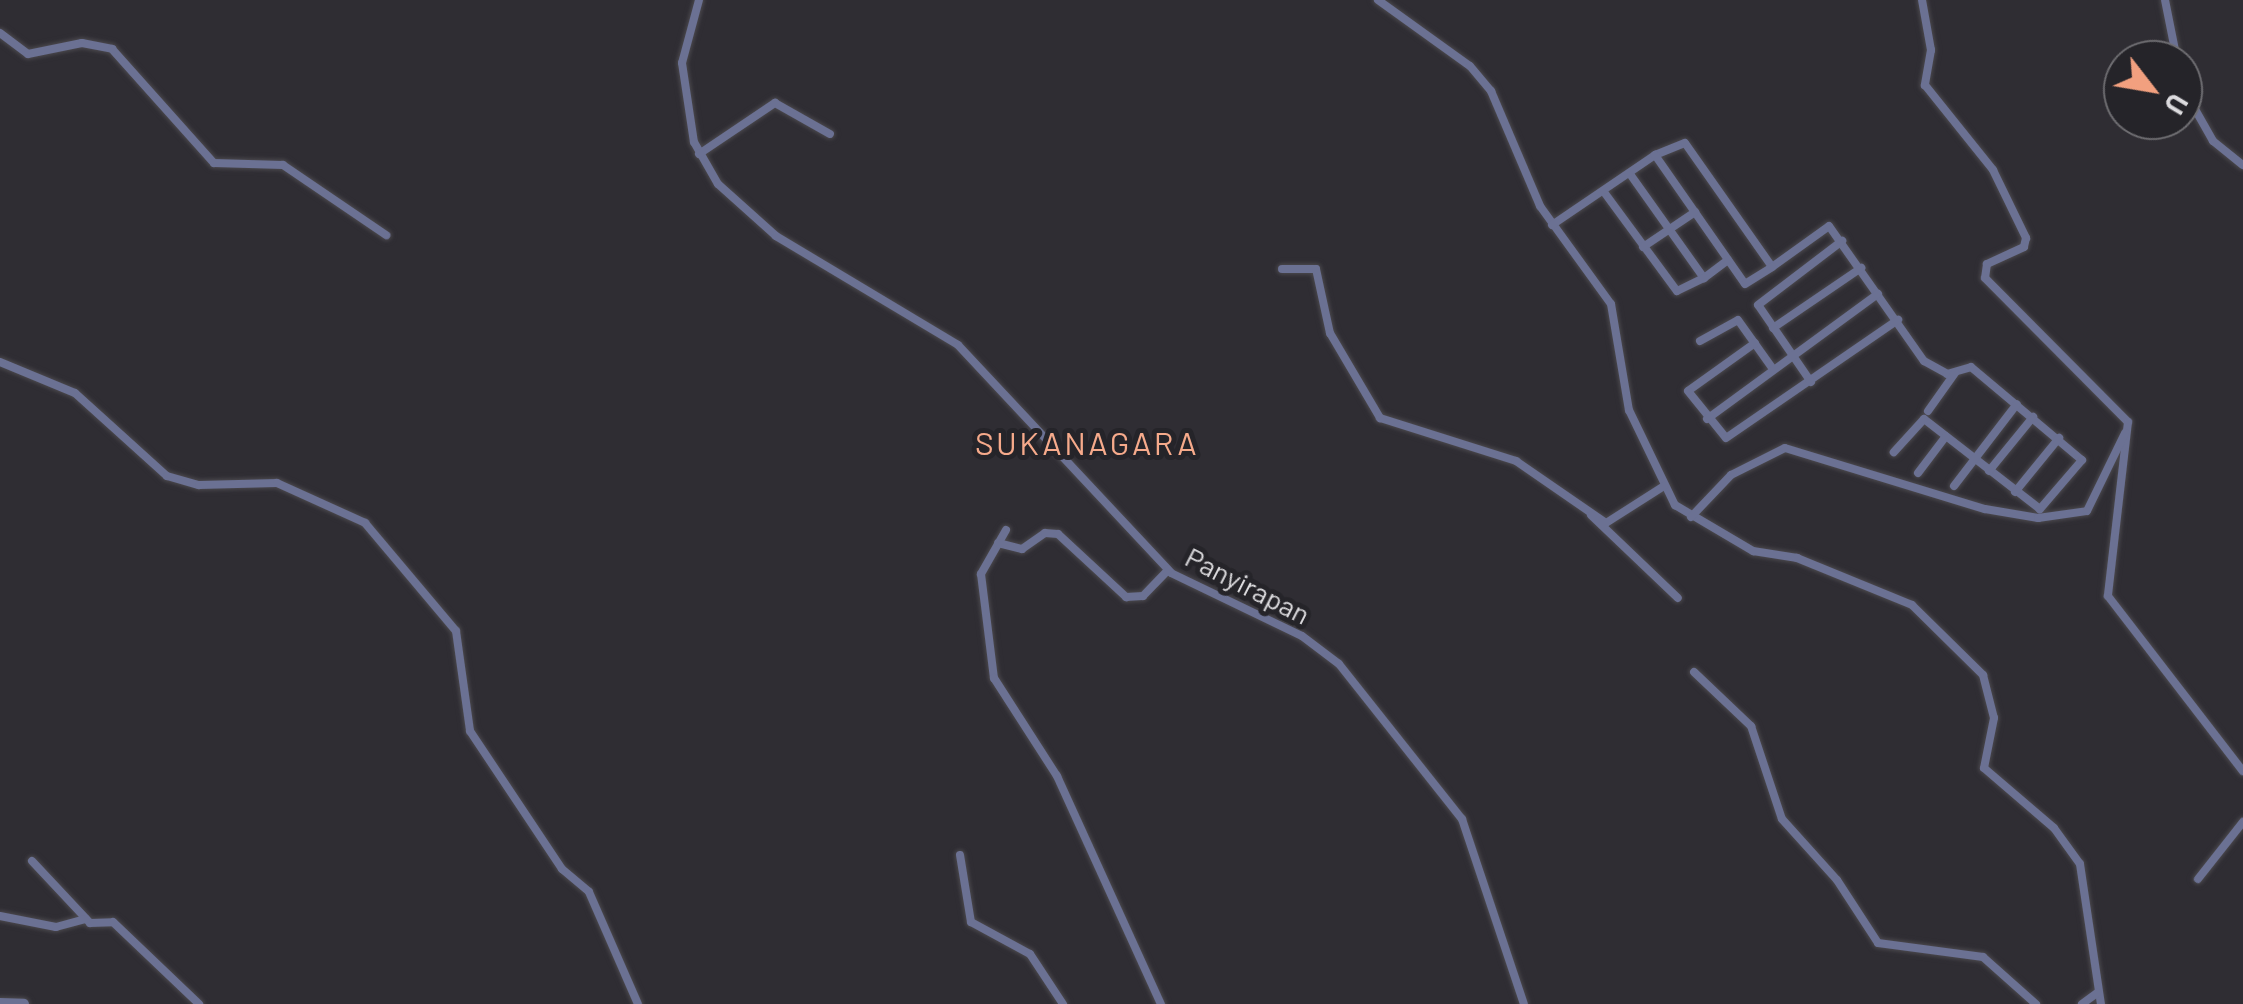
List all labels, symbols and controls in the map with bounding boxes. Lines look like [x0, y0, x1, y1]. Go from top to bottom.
north arrow [2103, 40, 2203, 140]
text: U [2158, 88, 2196, 121]
district label: SUKANAGARA [975, 423, 1199, 461]
street label: Panyirapan [1180, 539, 1316, 631]

